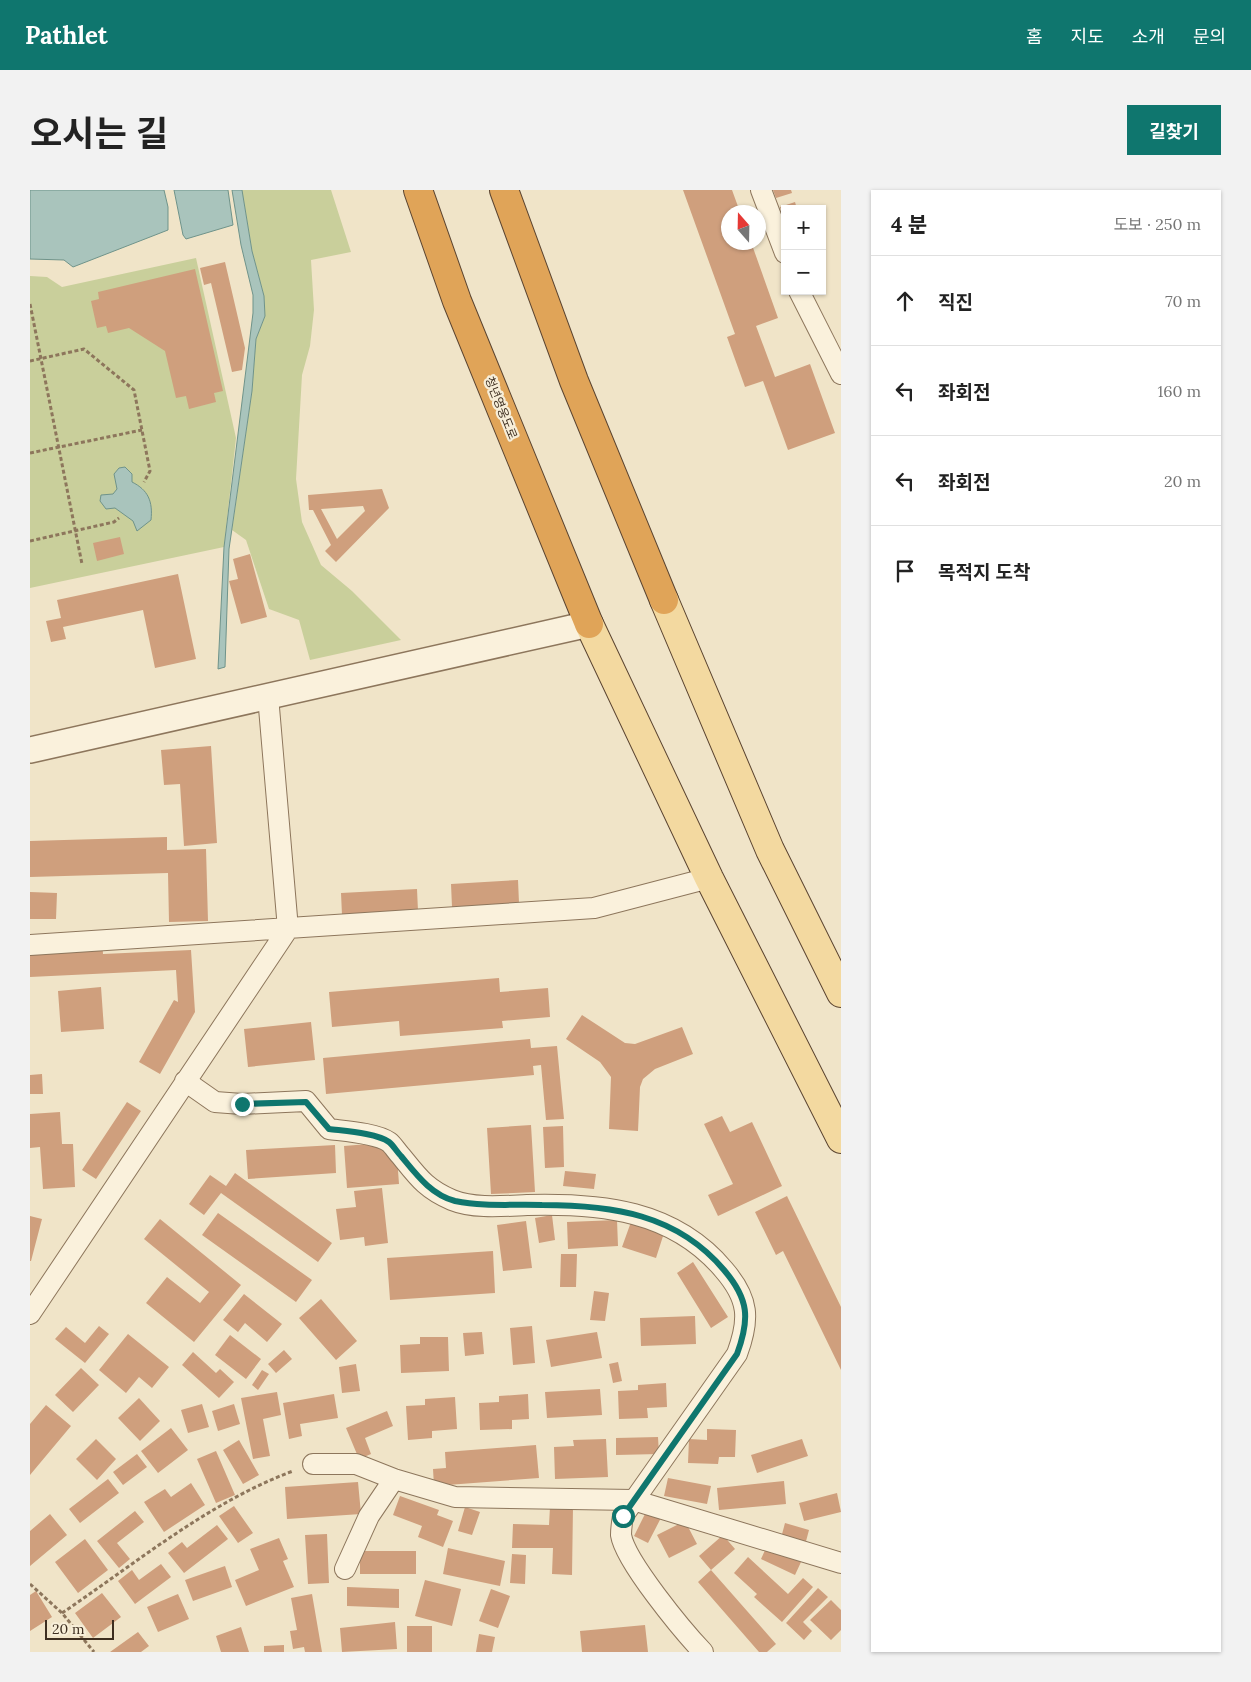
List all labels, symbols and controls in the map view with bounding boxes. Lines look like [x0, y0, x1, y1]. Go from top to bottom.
text: Pathlet [25, 20, 108, 51]
text: 홈 [1026, 25, 1043, 48]
text: 지도 [1071, 25, 1104, 48]
text: 소개 [1132, 25, 1165, 48]
text: 문의 [1193, 25, 1226, 48]
button: 길찾기 [1127, 105, 1221, 155]
text: 오시는 길 [30, 111, 168, 156]
north arrow [721, 205, 766, 250]
map controls [781, 205, 826, 295]
button: + [781, 205, 826, 250]
text: 4 분 [891, 211, 927, 238]
text: 도보 · 250 m [1113, 214, 1201, 234]
button: − [781, 250, 826, 295]
icon: ahead [891, 287, 919, 315]
text: 직진 [938, 290, 973, 314]
text: 70 m [1165, 291, 1201, 311]
street label: 청년영웅도로 [482, 374, 521, 441]
icon: left [891, 377, 919, 405]
text: 좌회전 [938, 380, 990, 404]
text: 160 m [1157, 381, 1201, 401]
icon: left [891, 467, 919, 495]
text: 좌회전 [938, 470, 990, 494]
text: 20 m [1164, 471, 1201, 491]
icon: arrive [891, 557, 919, 585]
text: 목적지 도착 [938, 560, 1030, 584]
route end [231, 1093, 254, 1116]
route start [612, 1505, 635, 1528]
scale bar [45, 1617, 114, 1640]
text: 20 m [52, 1620, 84, 1638]

